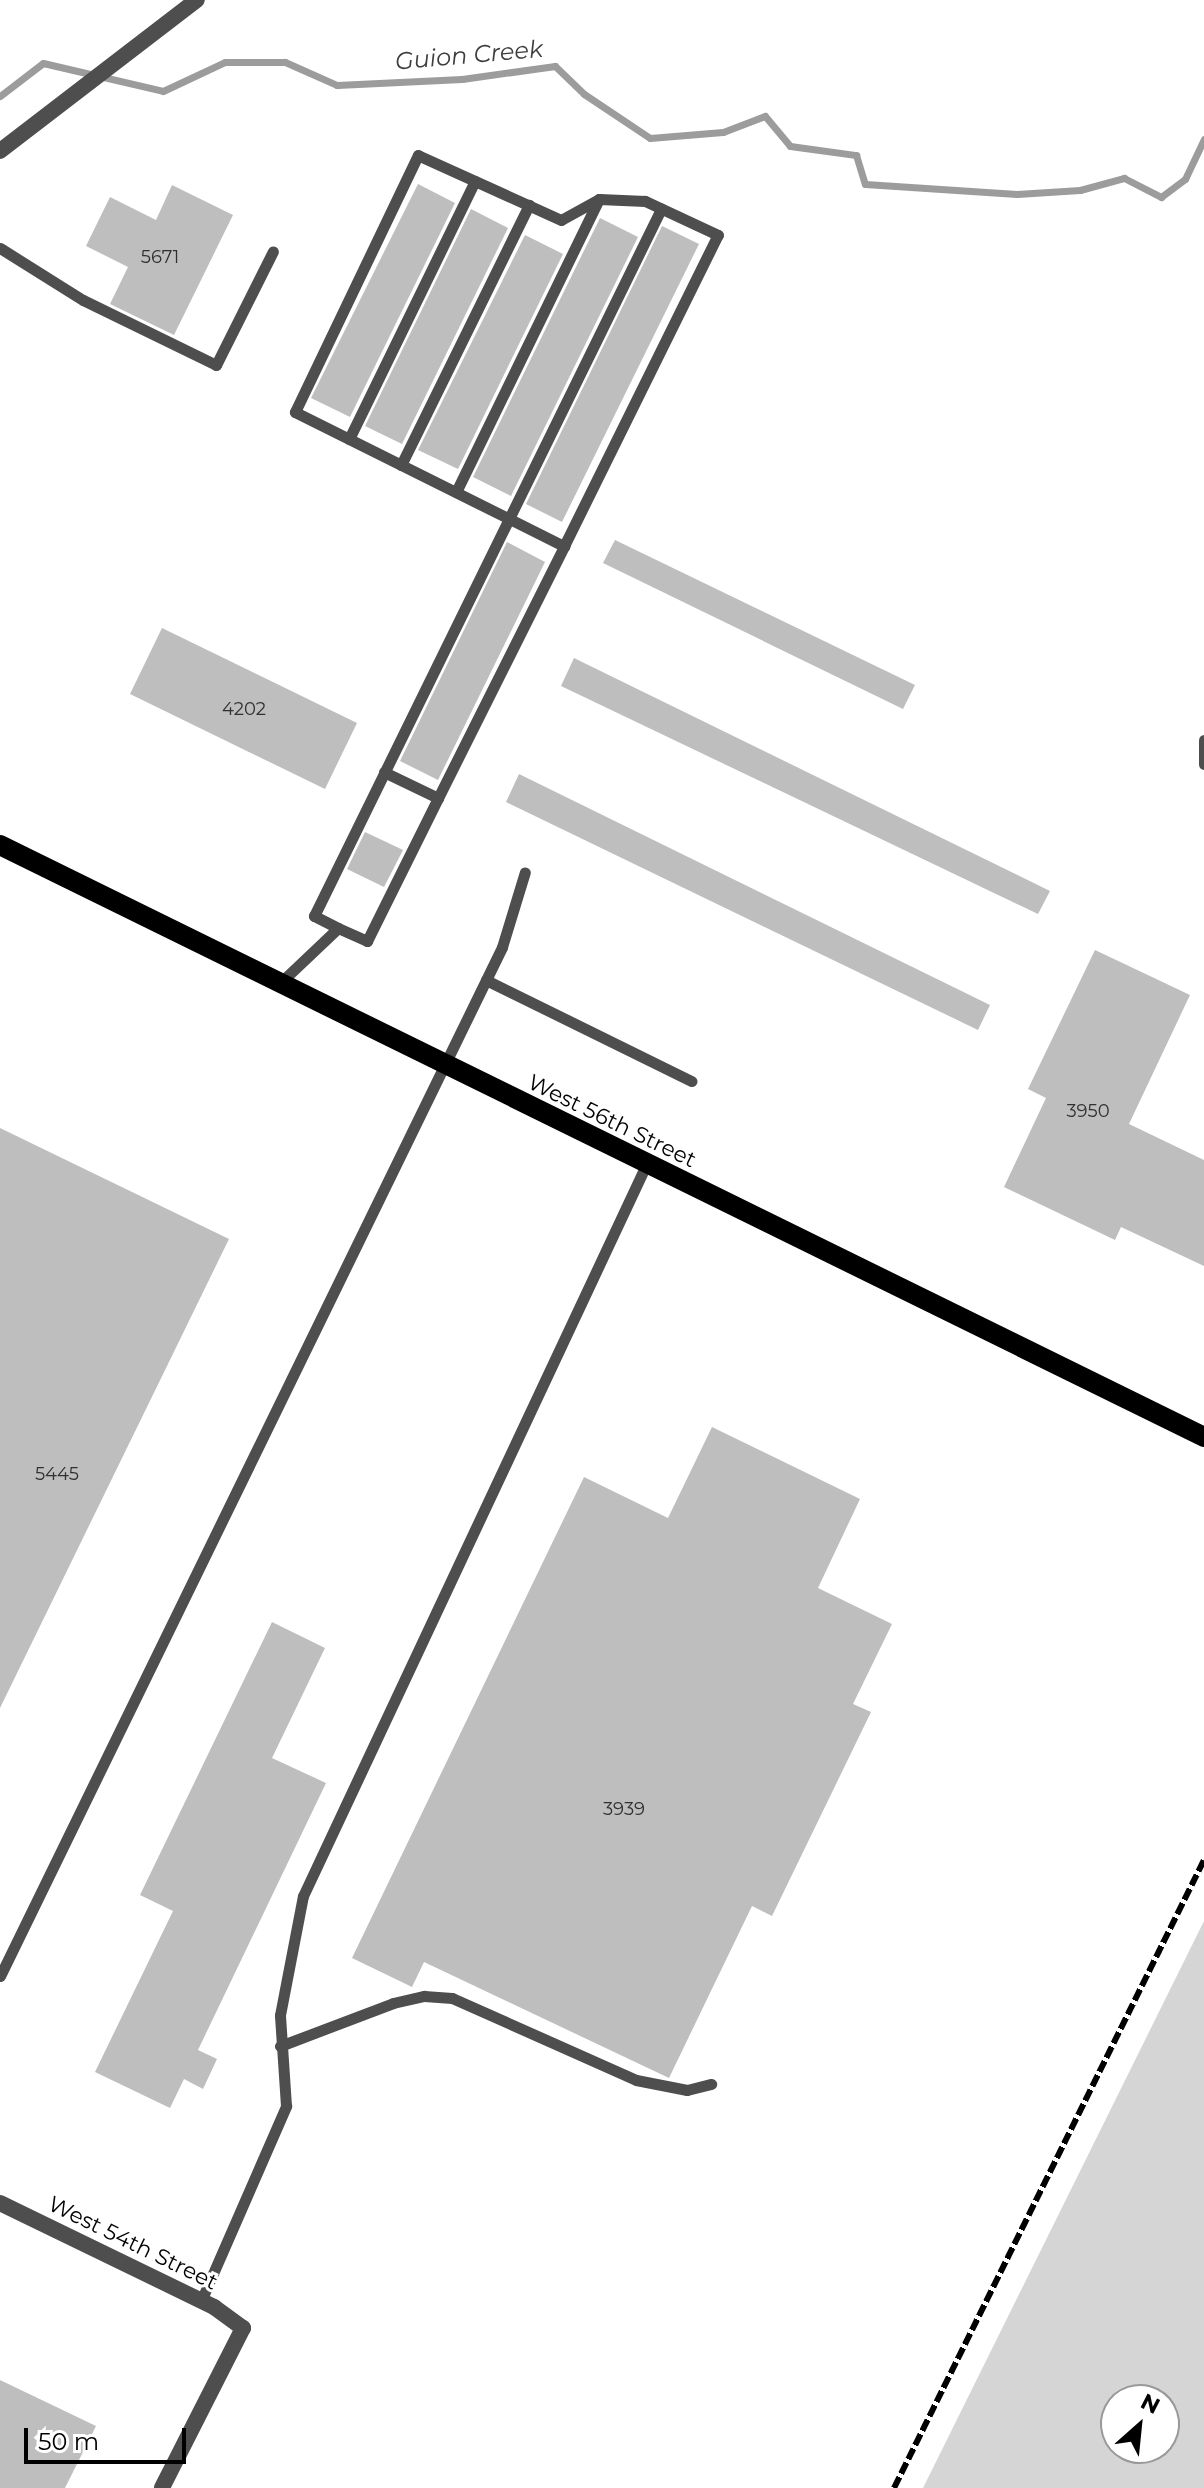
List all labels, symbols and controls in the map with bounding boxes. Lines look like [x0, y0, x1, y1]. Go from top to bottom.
water label: Guion Creek [394, 34, 544, 76]
house number: 5671 [141, 246, 179, 268]
house number: 4202 [222, 698, 266, 720]
street label: West 56th Street [524, 1069, 700, 1173]
house number: 3950 [1066, 1100, 1110, 1122]
house number: 5445 [35, 1463, 79, 1485]
house number: 3939 [603, 1798, 645, 1820]
street label: West 54th Street [44, 2191, 222, 2295]
north arrow [1100, 2384, 1180, 2464]
text: N [1136, 2388, 1164, 2420]
scale bar [28, 2412, 190, 2462]
text: 50 m [38, 2427, 99, 2456]

